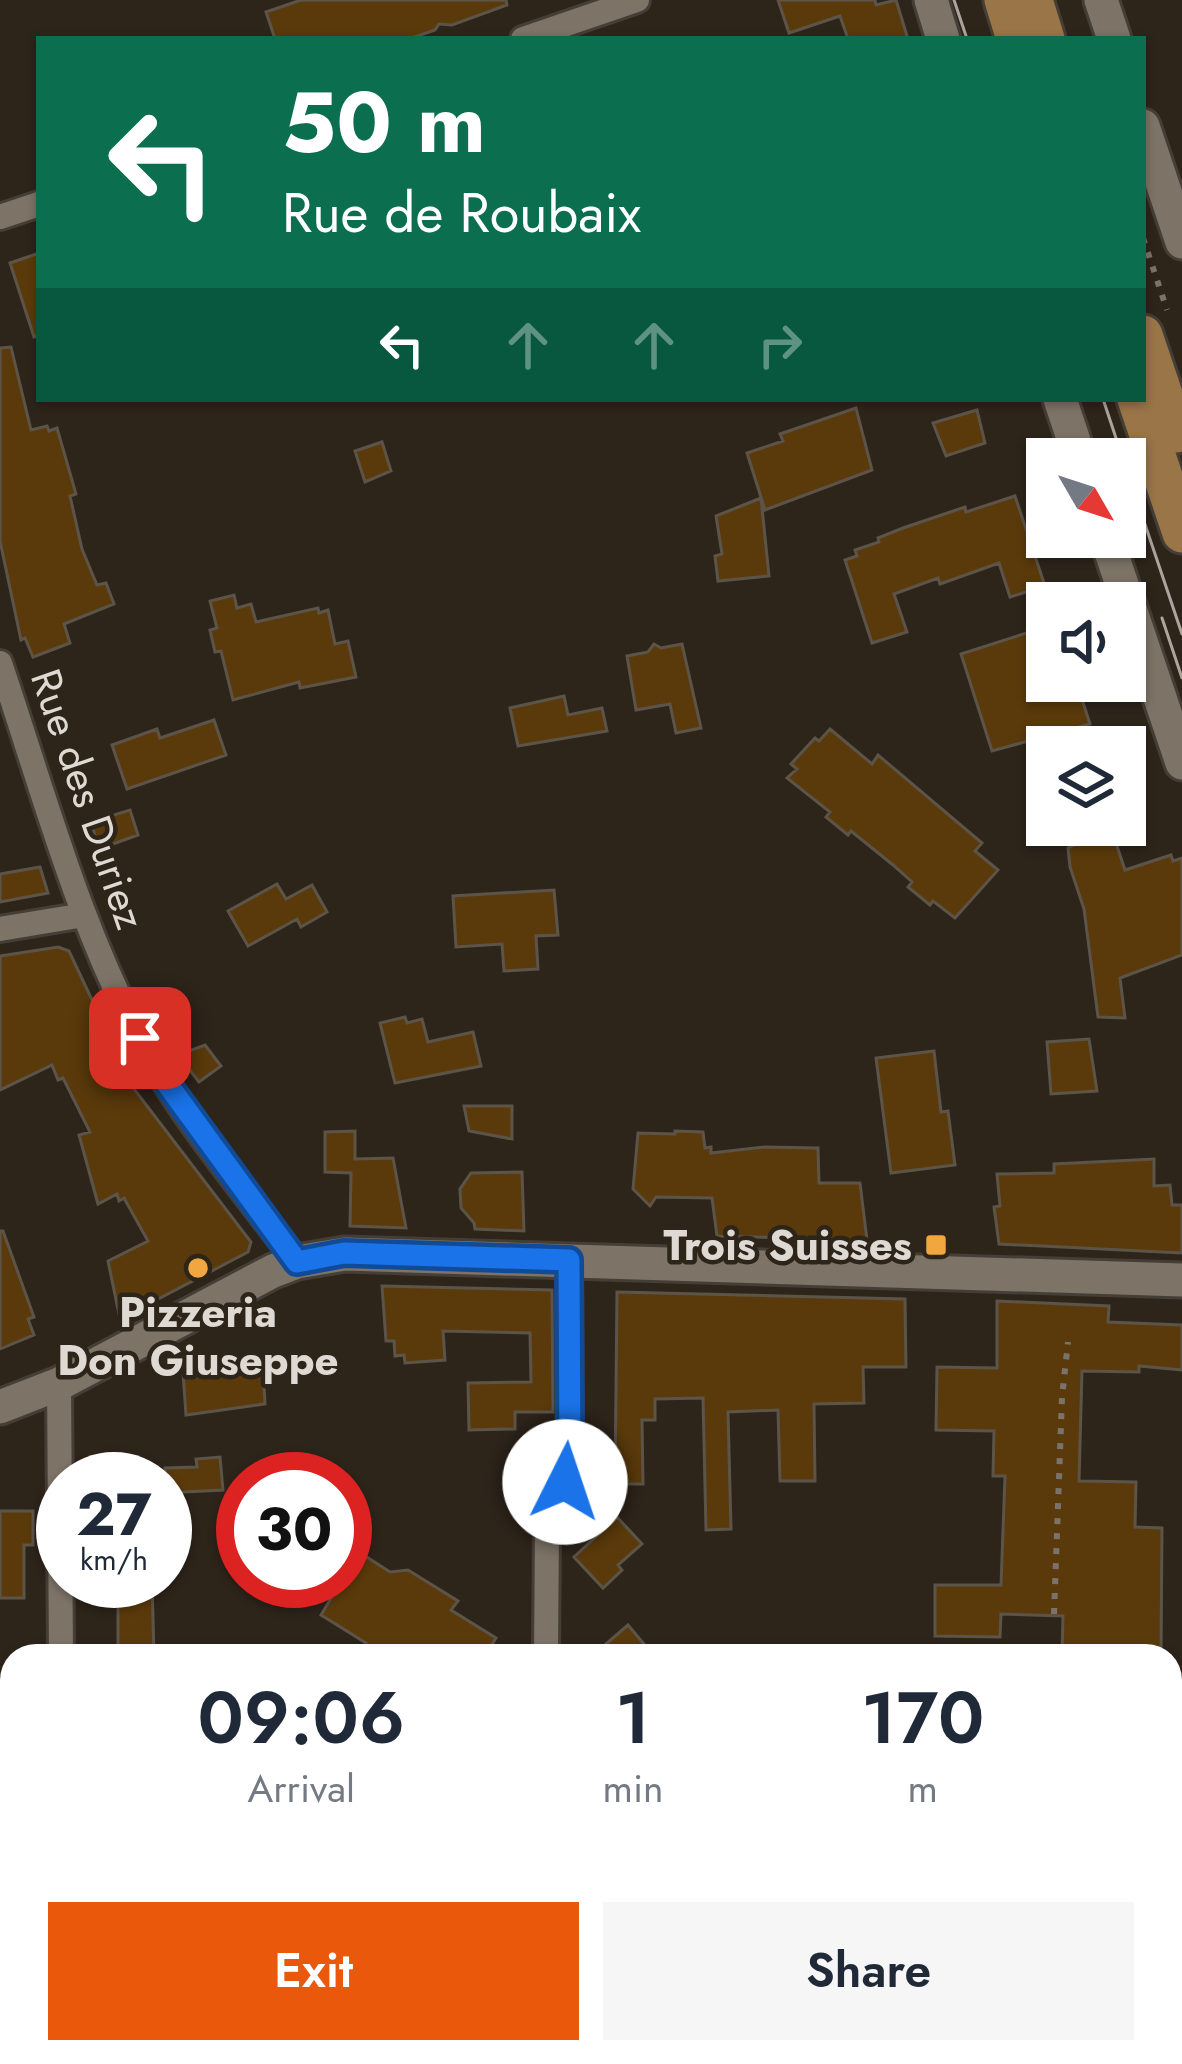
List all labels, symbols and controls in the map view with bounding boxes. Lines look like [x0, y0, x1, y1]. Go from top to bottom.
text: 50 m [282, 62, 486, 184]
icon: left [84, 84, 240, 240]
text: Rue de Roubaix [282, 174, 641, 252]
icon: left [369, 312, 435, 378]
icon: ahead [495, 312, 561, 378]
icon: ahead [621, 312, 687, 378]
icon: right [747, 312, 813, 378]
north arrow [1026, 438, 1146, 558]
map controls [1026, 438, 1146, 846]
button: sound [1026, 582, 1146, 702]
street label: Rue des Duriez [15, 661, 161, 937]
button: layers [1026, 726, 1146, 846]
pin [89, 987, 191, 1089]
icon: arrive [107, 1005, 173, 1071]
place label: Trois Suisses [664, 1215, 912, 1276]
marker: Trois Suisses [923, 1232, 949, 1258]
marker: Pizzeria Don Giuseppe [185, 1255, 211, 1281]
place label: Pizzeria Don Giuseppe [57, 1282, 339, 1391]
position arrow [502, 1419, 628, 1545]
speed limit sign: 30 [216, 1452, 372, 1608]
text: 27 [76, 1471, 152, 1558]
text: km/h [80, 1538, 148, 1581]
text: 09:06 [198, 1666, 405, 1770]
text: 1 [615, 1666, 651, 1770]
text: 170 [861, 1666, 984, 1770]
text: Arrival [247, 1760, 355, 1817]
text: min [603, 1760, 664, 1817]
text: m [908, 1760, 938, 1817]
button: Exit [48, 1902, 579, 2040]
button: Share [603, 1902, 1134, 2040]

